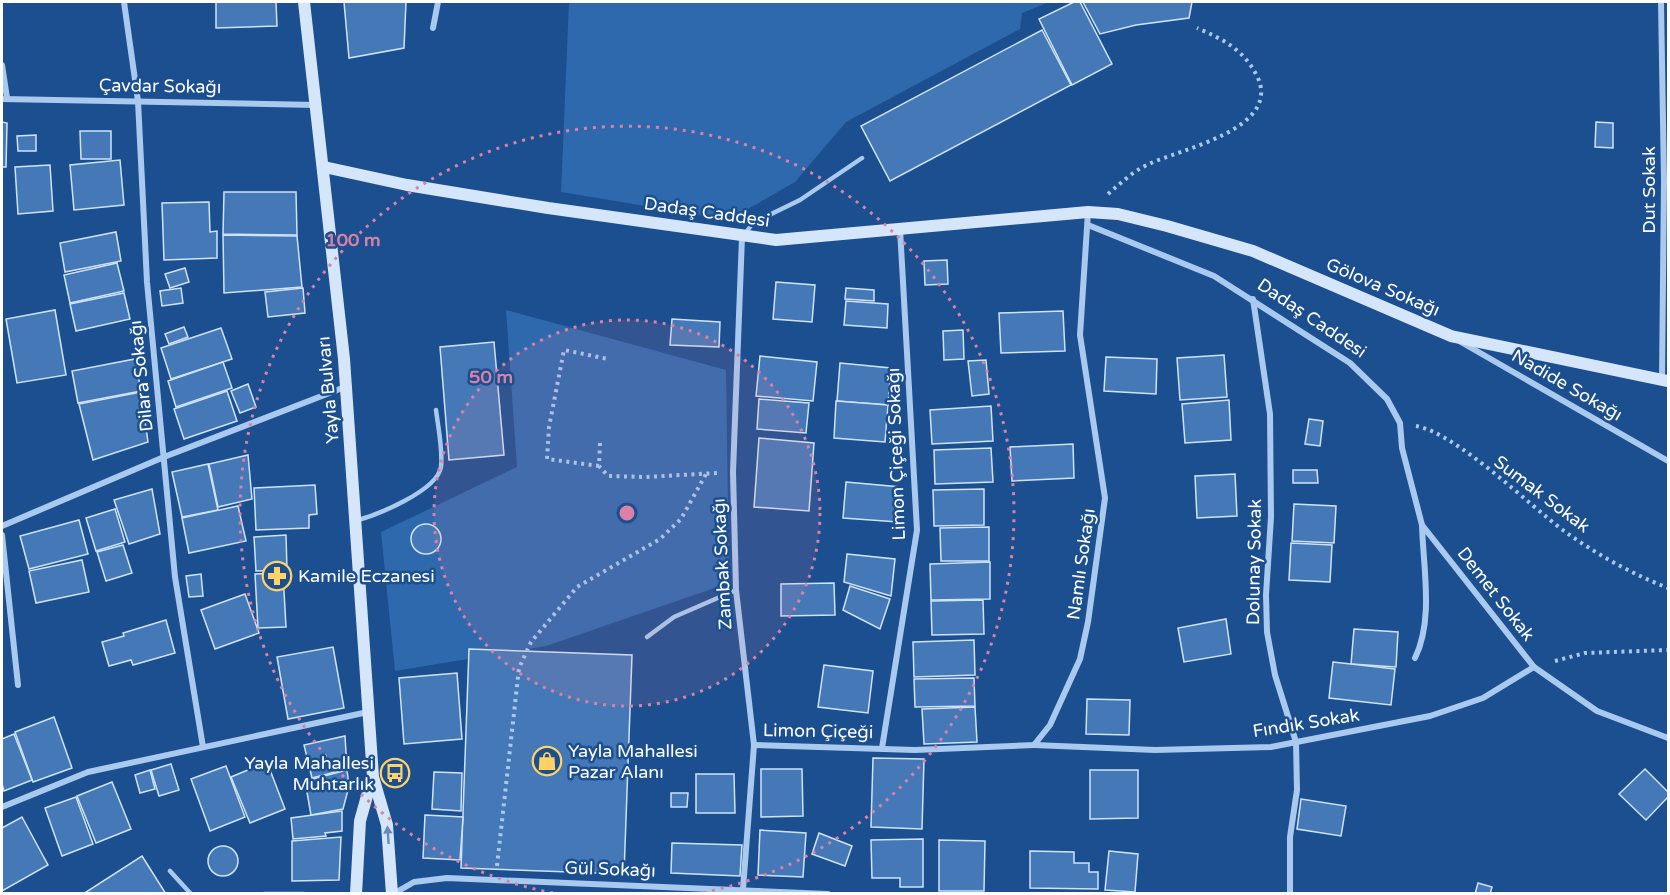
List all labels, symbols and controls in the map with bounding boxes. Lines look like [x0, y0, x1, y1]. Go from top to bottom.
street label: Çavdar Sokağı [99, 74, 221, 98]
street label: Dut Sokak [1638, 146, 1660, 234]
street label: Dadaş Caddesi [643, 192, 771, 232]
text: 100 m [325, 229, 381, 251]
street label: Gölova Sokağı [1323, 253, 1443, 321]
street label: Dadaş Caddesi [1253, 273, 1371, 363]
street label: Dilara Sokağı [124, 319, 158, 433]
street label: Yayla Bulvarı [312, 335, 344, 445]
street label: Nadide Sokağı [1508, 344, 1626, 426]
text: 50 m [469, 366, 513, 388]
street label: Limon Çiçeği Sokağı [882, 367, 910, 541]
street label: Sumak Sokak [1490, 451, 1595, 537]
street label: Zambak Sokağı [708, 498, 736, 630]
street label: Dolunay Sokak [1242, 498, 1266, 625]
centre of rings [617, 503, 637, 523]
street label: Namlı Sokağı [1062, 507, 1100, 621]
street label: Demet Sokak [1452, 543, 1540, 646]
pharmacy icon: Kamile Eczanesi [261, 560, 293, 592]
place label: Kamile Eczanesi [298, 565, 435, 587]
street label: Fındık Sokak [1251, 704, 1361, 742]
street label: Limon Çiçeği [763, 719, 873, 743]
place label: Yayla Mahallesi Pazar Alanı [568, 740, 698, 783]
shop icon: Yayla Mahallesi Pazar Alanı [531, 745, 563, 777]
place label: Yayla Mahallesi Muhtarlık [244, 752, 374, 795]
bus stop icon: Yayla Mahallesi Muhtarlık [379, 757, 411, 789]
one-way arrow [383, 826, 393, 845]
street label: Gül Sokağı [564, 856, 656, 882]

